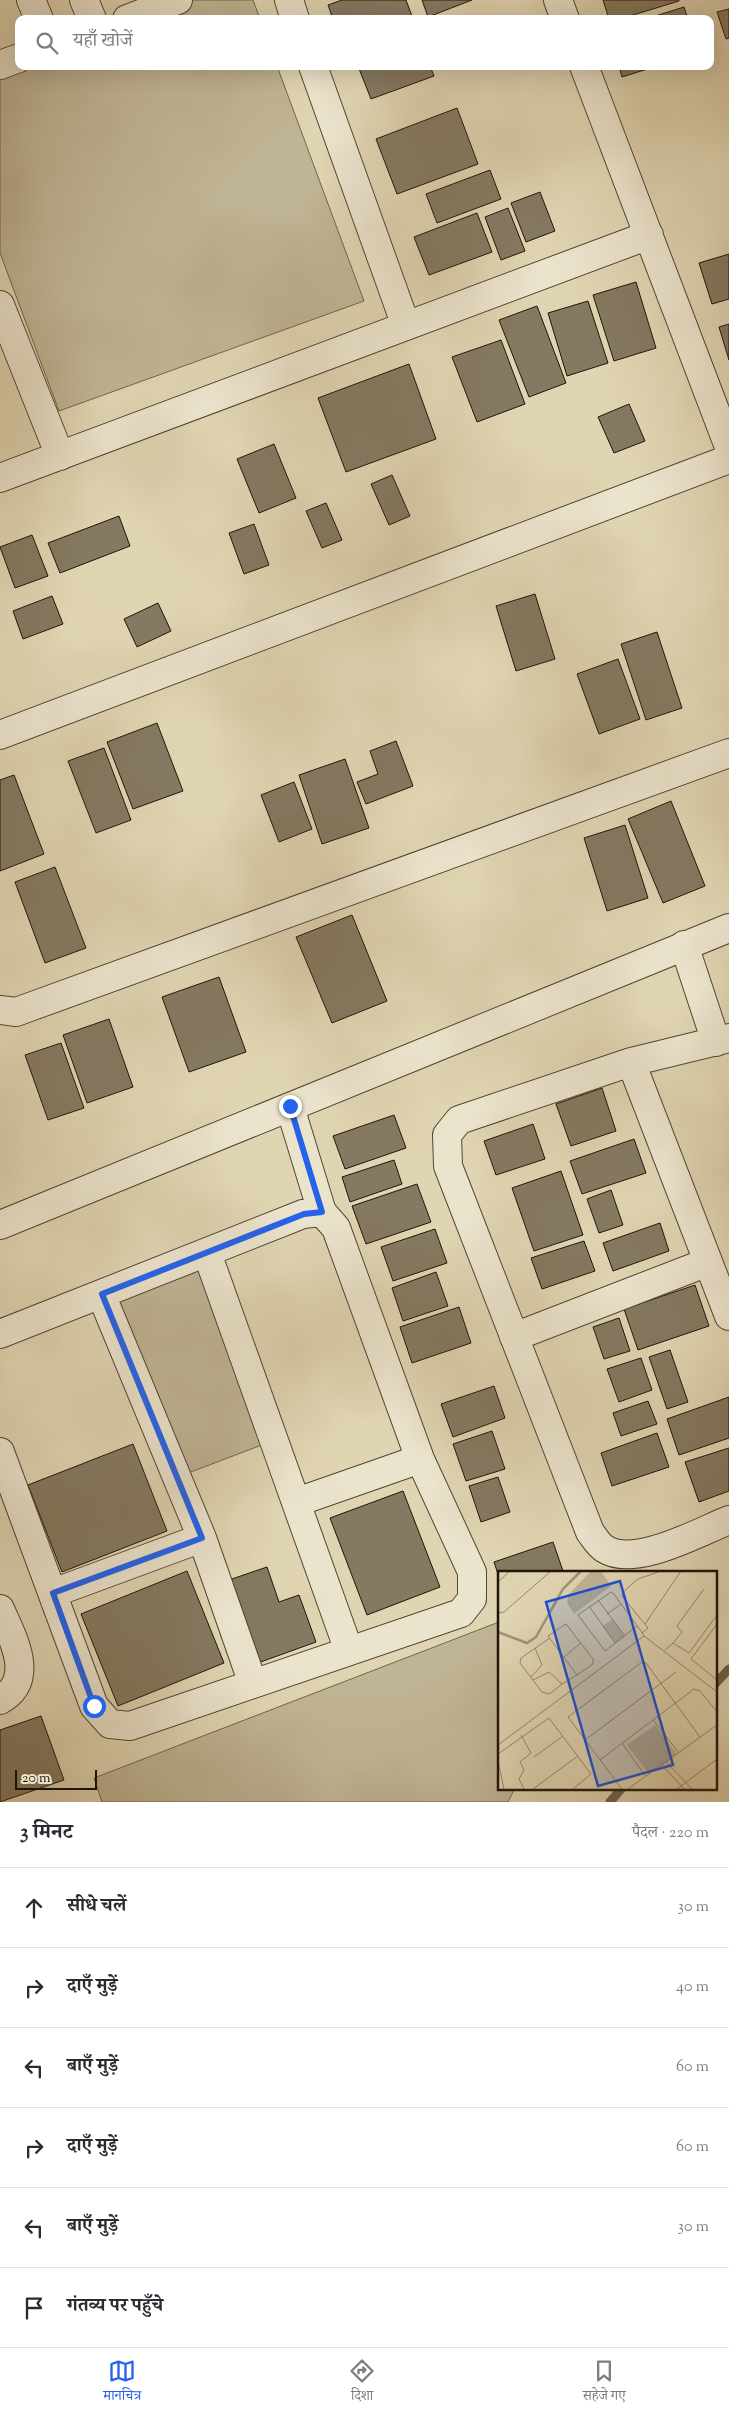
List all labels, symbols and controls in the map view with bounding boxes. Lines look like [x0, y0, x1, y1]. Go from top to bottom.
search box [15, 15, 714, 70]
text: यहाँ खोजें [73, 28, 133, 55]
icon: search [33, 29, 61, 57]
route end [279, 1095, 302, 1118]
inset map [498, 1571, 716, 1790]
route start [83, 1695, 106, 1718]
scale bar [15, 1767, 98, 1790]
text: 20 m [22, 1769, 51, 1789]
text: 3 मिनट [20, 1818, 73, 1848]
text: पैदल · 220 m [632, 1822, 709, 1845]
text: सीधे चलें [67, 1893, 126, 1920]
icon: ahead [20, 1894, 48, 1922]
text: 30 m [678, 1896, 709, 1919]
text: दाएँ मुड़ें [67, 1973, 118, 2000]
icon: right [20, 1974, 48, 2002]
text: 40 m [676, 1976, 709, 1999]
text: बाएँ मुड़ें [67, 2053, 118, 2080]
icon: left [20, 2054, 48, 2082]
text: 60 m [676, 2056, 709, 2079]
text: दाएँ मुड़ें [67, 2133, 118, 2160]
icon: right [20, 2134, 48, 2162]
text: 60 m [676, 2136, 709, 2159]
text: बाएँ मुड़ें [67, 2213, 118, 2240]
icon: left [20, 2214, 48, 2242]
text: 30 m [678, 2216, 709, 2239]
text: गंतव्य पर पहुँचे [67, 2293, 163, 2320]
icon: arrive [20, 2294, 48, 2322]
tab: मानचित्र [103, 2357, 141, 2409]
tab: दिशा [348, 2357, 376, 2409]
tab: सहेजे गए [583, 2357, 626, 2409]

